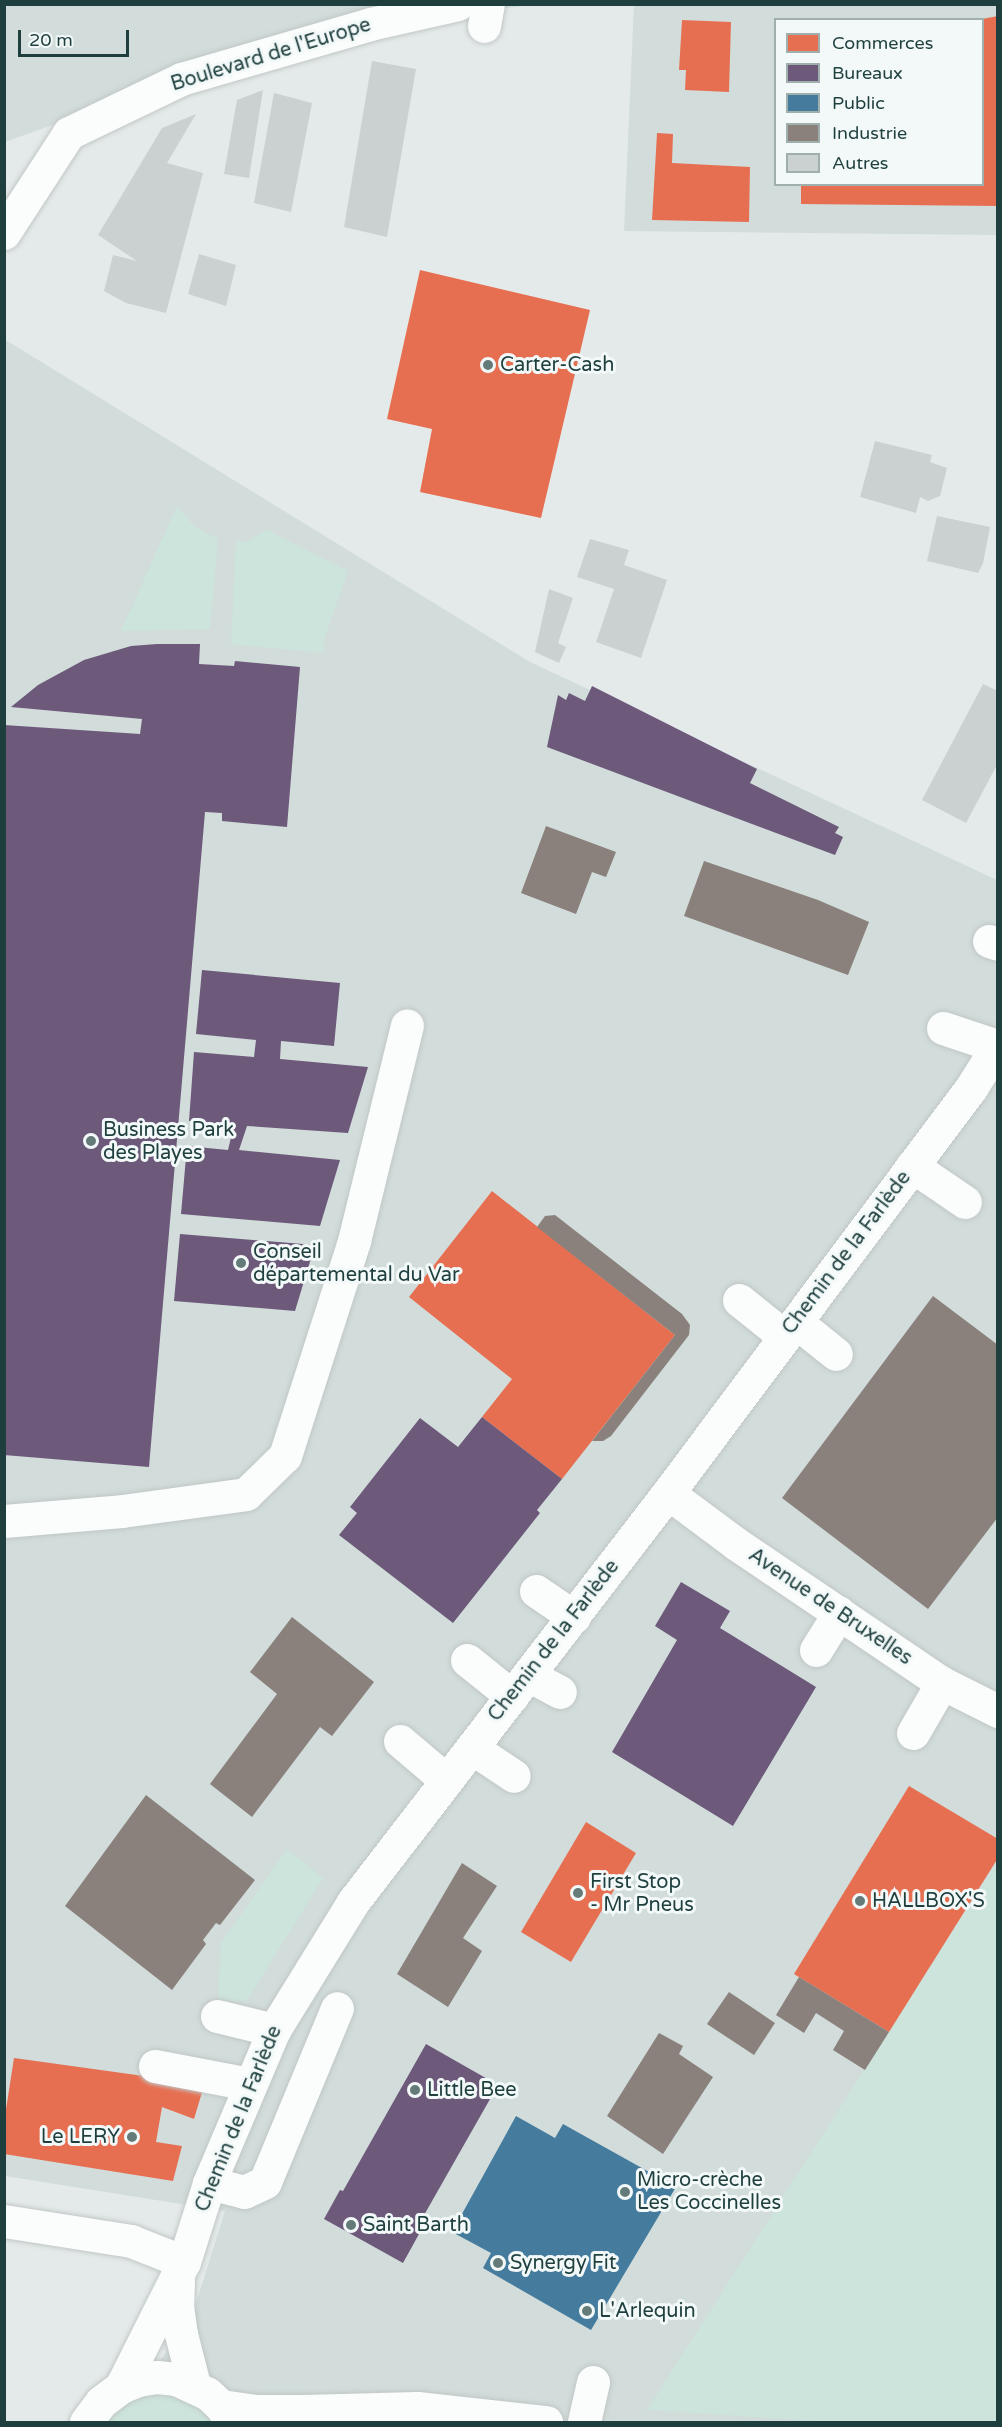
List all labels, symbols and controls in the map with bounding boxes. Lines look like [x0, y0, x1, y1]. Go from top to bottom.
street label: Boulevard de l'Europe [168, 13, 374, 97]
scale bar [21, 18, 132, 56]
legend [774, 18, 984, 186]
text: 20 m [29, 29, 73, 51]
text: Commerces [832, 32, 933, 54]
text: Bureaux [832, 62, 903, 84]
text: Public [832, 92, 885, 114]
text: Industrie [832, 122, 907, 144]
text: Autres [832, 152, 888, 174]
place label: Carter-Cash [500, 353, 614, 377]
marker: Carter-Cash [481, 358, 495, 372]
place label: Business Park des Playes [103, 1118, 234, 1165]
marker: Business Park des Playes [84, 1134, 98, 1148]
street label: Chemin de la Farlède [778, 1167, 916, 1339]
place label: Conseil départemental du Var [253, 1240, 460, 1287]
marker: Conseil départemental du Var [234, 1256, 248, 1270]
street label: Avenue de Bruxelles [744, 1543, 916, 1671]
street label: Chemin de la Farlède [483, 1555, 625, 1727]
place label: First Stop - Mr Pneus [590, 1870, 694, 1917]
marker: First Stop - Mr Pneus [571, 1886, 585, 1900]
place label: HALLBOX'S [872, 1889, 985, 1913]
marker: HALLBOX'S [853, 1894, 867, 1908]
street label: Chemin de la Farlède [191, 2023, 287, 2215]
place label: Little Bee [427, 2078, 517, 2102]
marker: Little Bee [408, 2083, 422, 2097]
place label: Le LERY [41, 2125, 120, 2149]
marker: Le LERY [125, 2130, 139, 2144]
place label: Micro-crèche Les Coccinelles [637, 2168, 781, 2215]
marker: Micro-crèche Les Coccinelles [618, 2185, 632, 2199]
place label: Saint Barth [363, 2213, 469, 2237]
marker: Saint Barth [344, 2218, 358, 2232]
place label: Synergy Fit [510, 2251, 616, 2275]
marker: Synergy Fit [491, 2256, 505, 2270]
place label: L'Arlequin [599, 2299, 696, 2323]
marker: L'Arlequin [580, 2304, 594, 2318]

